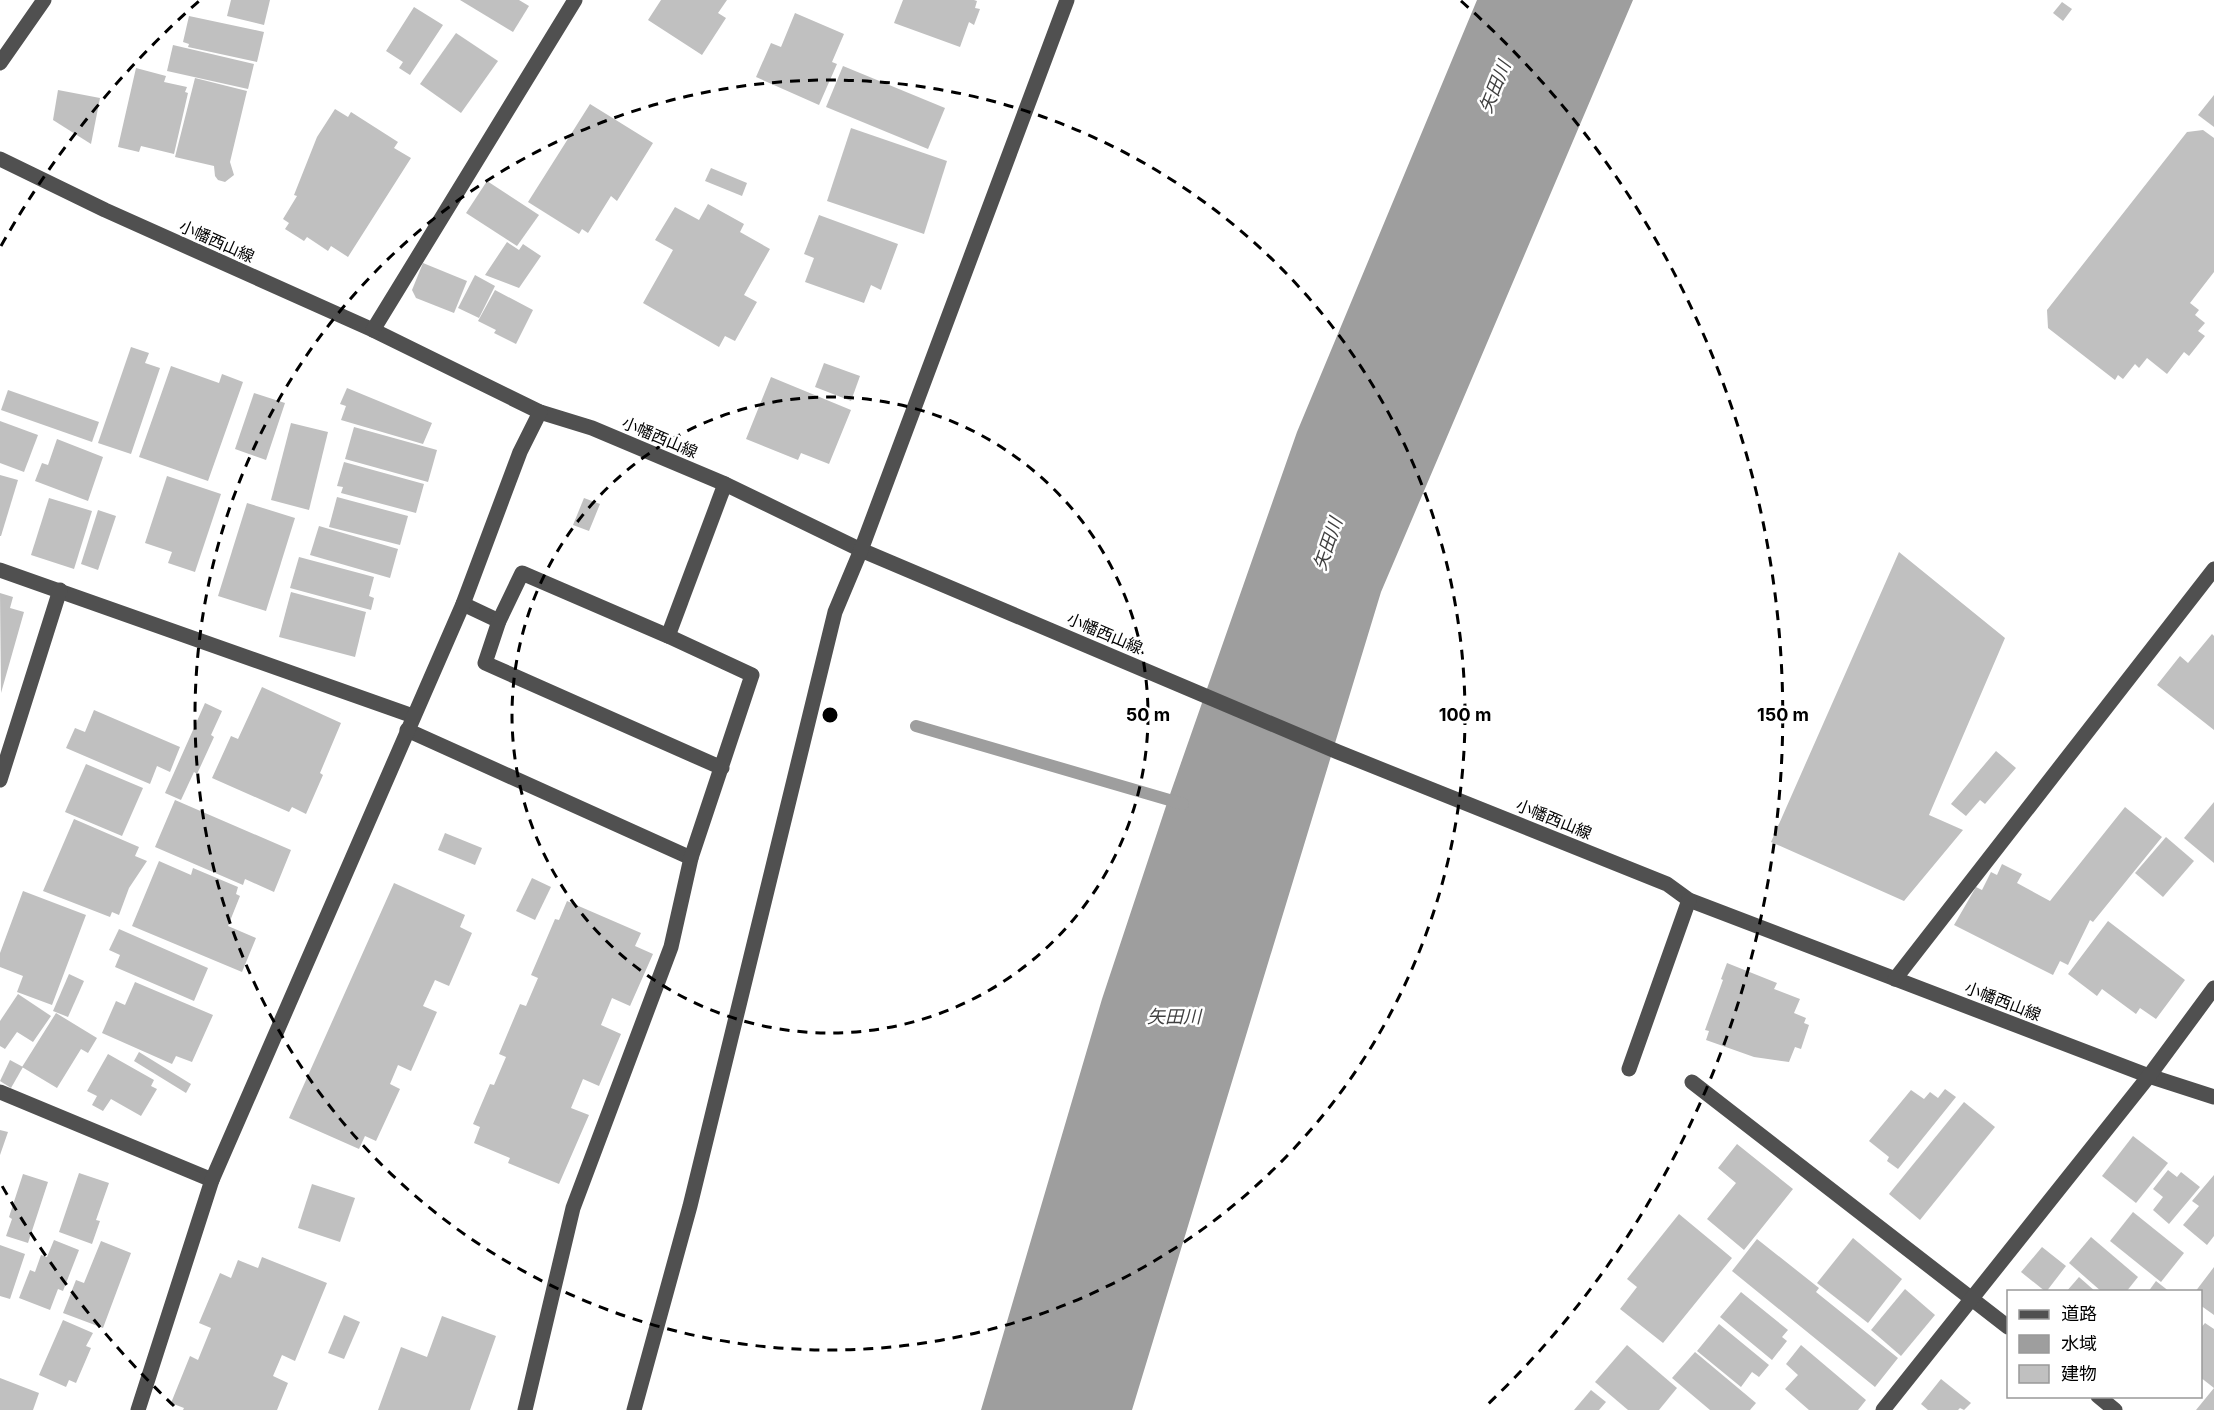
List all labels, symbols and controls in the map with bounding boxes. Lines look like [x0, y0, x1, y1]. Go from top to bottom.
water label: 矢田川 [1475, 56, 1515, 116]
street label: 小幡西山線 [176, 216, 258, 266]
street label: 小幡西山線 [619, 412, 701, 462]
water label: 矢田川 [1309, 513, 1347, 573]
street label: 小幡西山線 [1064, 608, 1146, 658]
text: 50 m [1126, 704, 1170, 725]
text: 100 m [1439, 704, 1491, 725]
text: 150 m [1757, 704, 1809, 725]
centre of rings [820, 705, 840, 725]
street label: 小幡西山線 [1513, 795, 1595, 843]
street label: 小幡西山線 [1962, 977, 2044, 1025]
water label: 矢田川 [1147, 1006, 1203, 1027]
legend [2007, 1290, 2202, 1398]
text: 道路 [2061, 1303, 2097, 1324]
text: 水域 [2061, 1333, 2097, 1354]
text: 建物 [2061, 1363, 2097, 1384]

